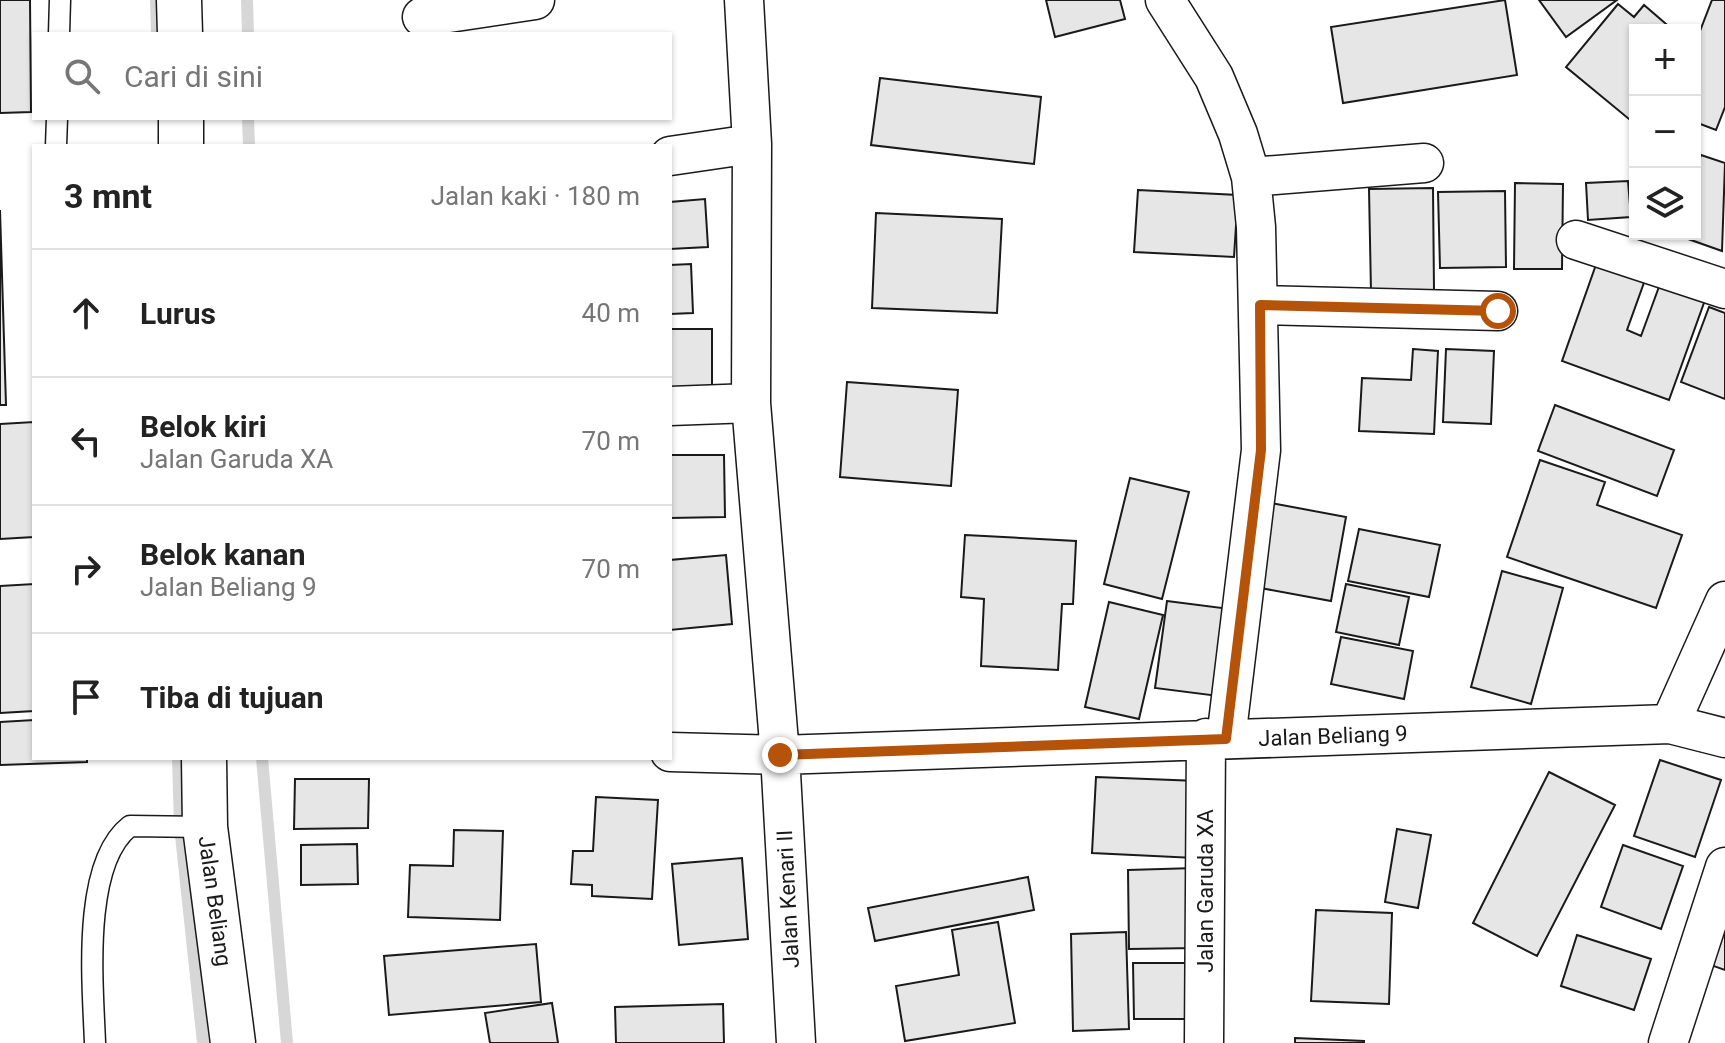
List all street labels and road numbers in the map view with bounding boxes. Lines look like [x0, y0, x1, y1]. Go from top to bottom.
street label: Jalan Beliang 9 [1258, 721, 1408, 751]
street label: Jalan Garuda XA [1193, 809, 1218, 973]
street label: Jalan Kenari II [772, 829, 804, 969]
street label: Jalan Beliang [193, 834, 237, 968]

